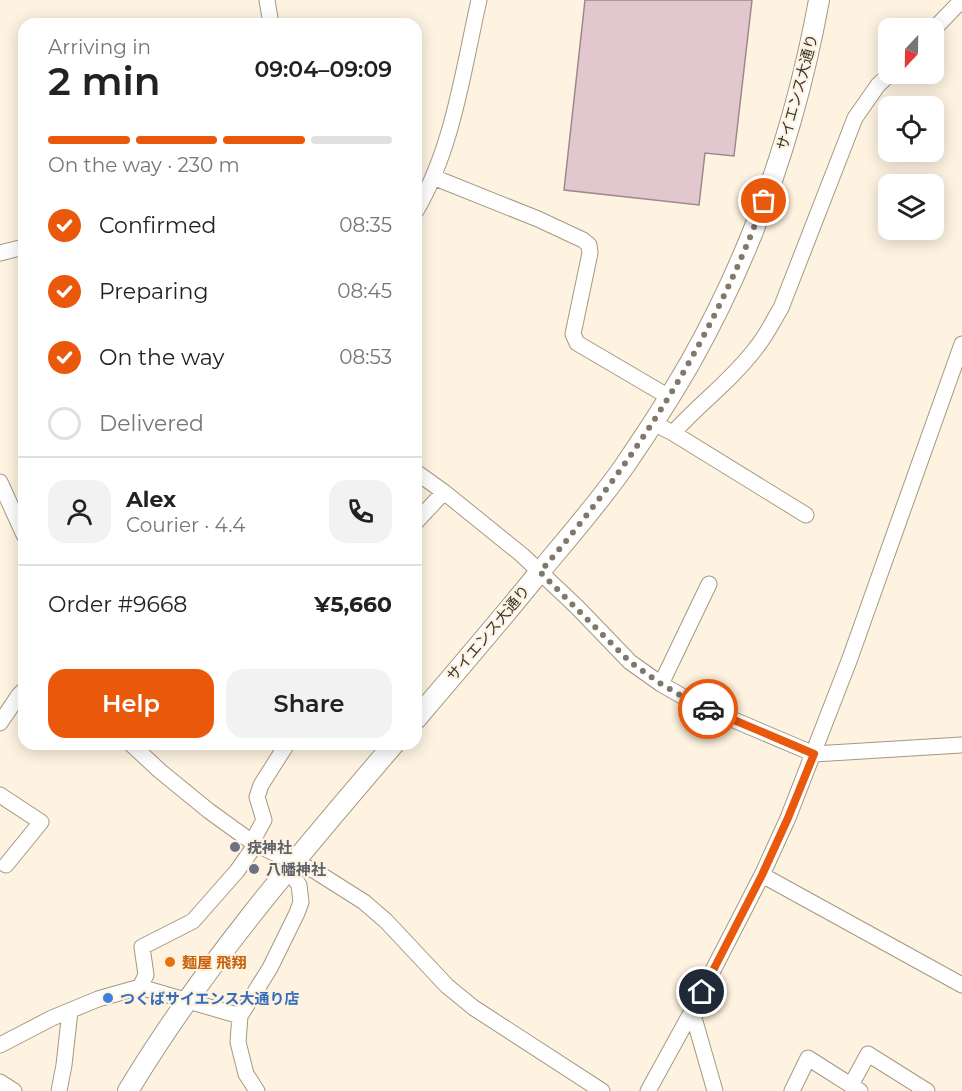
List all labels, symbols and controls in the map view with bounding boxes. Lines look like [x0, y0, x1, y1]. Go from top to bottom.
north arrow [878, 18, 944, 84]
map controls [878, 18, 944, 240]
street label: サイエンス大通り [772, 32, 822, 152]
text: Arriving in [48, 35, 151, 59]
text: 09:04–09:09 [254, 56, 392, 83]
text: 2 min [48, 57, 161, 105]
button: locate [878, 96, 944, 162]
text: On the way · 230 m [48, 153, 240, 177]
button: layers [878, 174, 944, 240]
pin [738, 175, 789, 226]
icon: bag [747, 184, 780, 217]
icon: check [48, 209, 81, 242]
text: Confirmed [99, 212, 216, 239]
text: 08:35 [339, 213, 392, 237]
icon: check [48, 275, 81, 308]
text: Preparing [99, 278, 208, 305]
text: 08:45 [337, 279, 392, 303]
icon: check [48, 341, 81, 374]
text: On the way [99, 344, 224, 371]
text: 08:53 [339, 345, 392, 369]
text: Delivered [99, 410, 204, 437]
button: person [48, 480, 111, 543]
button: phone [329, 480, 392, 543]
text: Alex [126, 486, 176, 513]
text: Courier · 4.4 [126, 513, 245, 537]
street label: サイエンス大通り [442, 581, 534, 685]
text: Order #9668 [48, 591, 187, 618]
text: ¥5,660 [314, 591, 392, 618]
button: Help [48, 669, 214, 738]
button: Share [226, 669, 392, 738]
courier [678, 679, 738, 739]
icon: car [692, 693, 725, 726]
place label: 疣神社 [247, 838, 292, 857]
marker: 疣神社 [228, 840, 242, 854]
place label: 八幡神社 [266, 860, 326, 879]
marker: 八幡神社 [247, 862, 261, 876]
place label: 麺屋 飛翔 [182, 953, 246, 972]
marker: 麺屋 飛翔 [163, 955, 177, 969]
pin [676, 966, 727, 1017]
icon: home [685, 975, 718, 1008]
place label: つくばサイエンス大通り店 [120, 989, 300, 1008]
marker: つくばサイエンス大通り店 [101, 991, 115, 1005]

